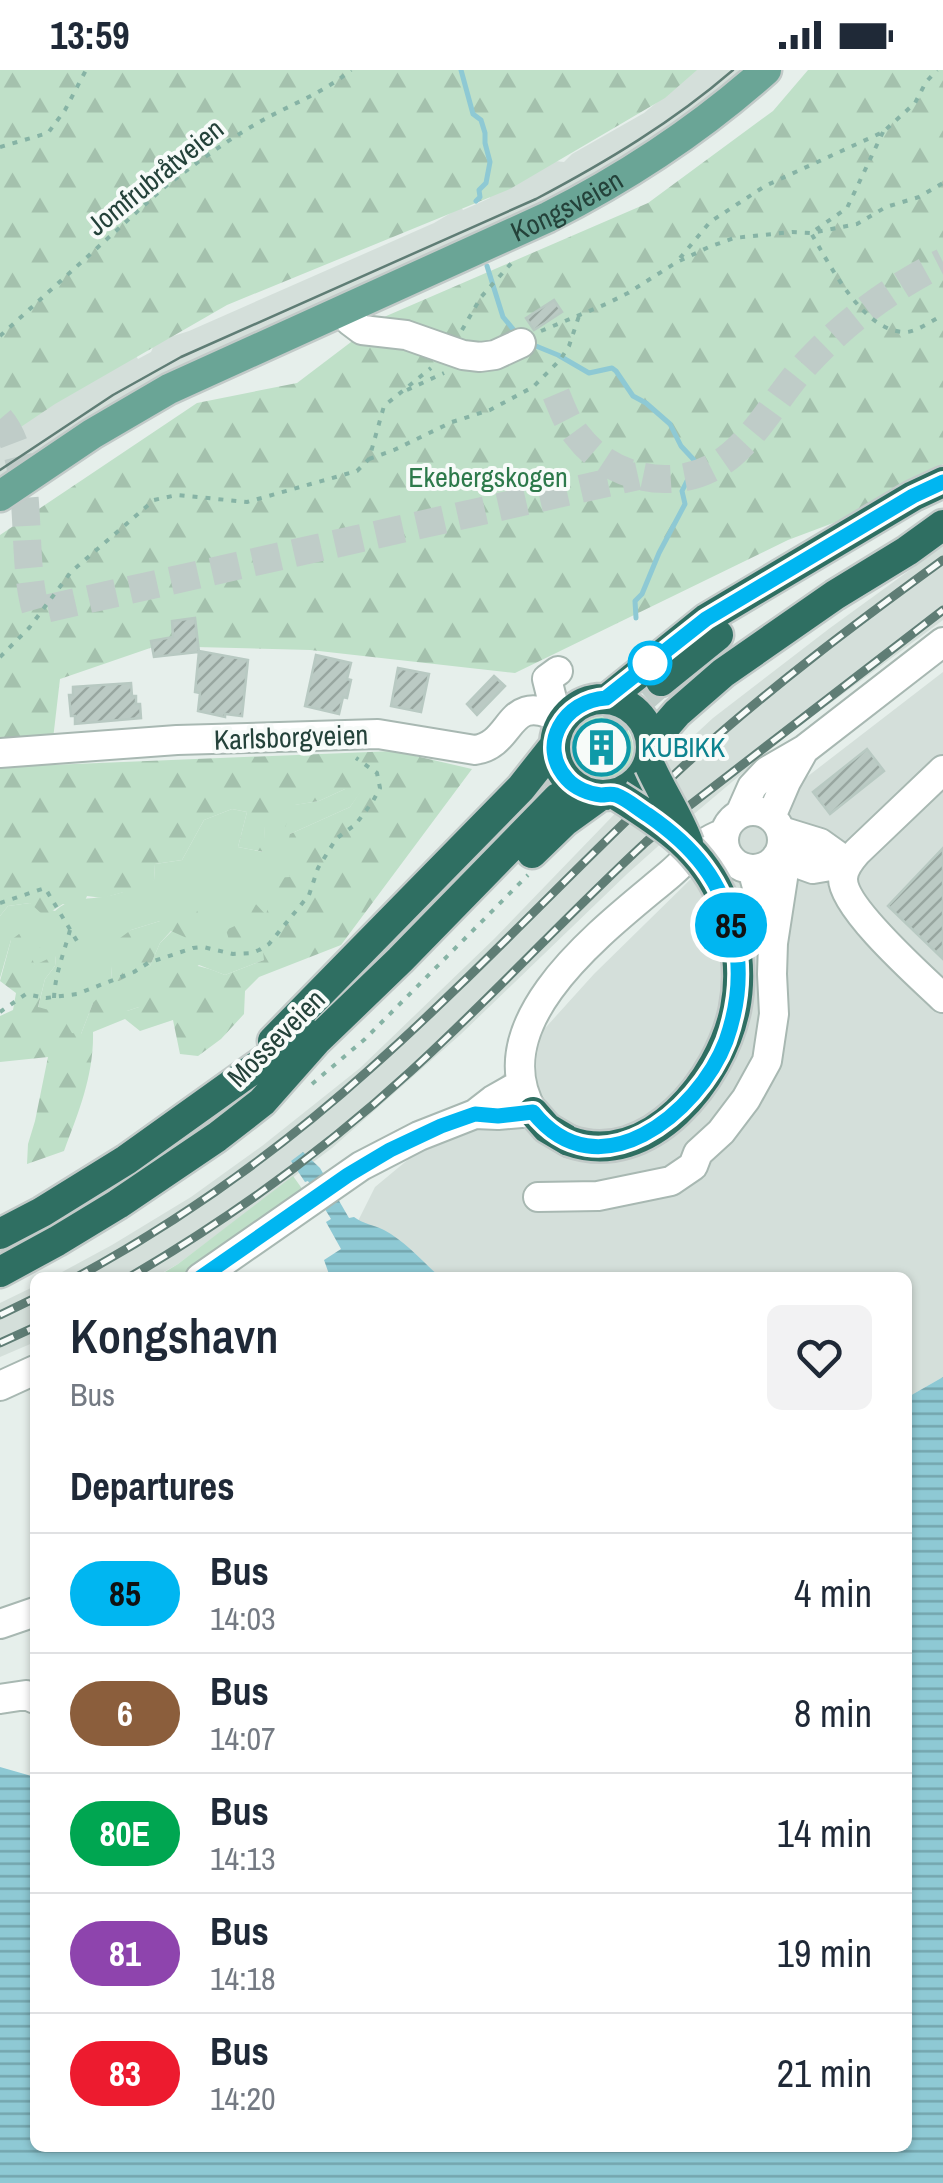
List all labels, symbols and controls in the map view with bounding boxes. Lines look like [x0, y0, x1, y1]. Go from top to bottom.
text: 13:59 [50, 10, 130, 61]
street label: Jomfrubråtveien [79, 110, 231, 244]
street label: Kongsveien [505, 161, 630, 250]
park label: Ekebergskogen [408, 458, 568, 496]
unlabelled marker [629, 642, 671, 684]
street label: Karlsborgveien [213, 715, 369, 759]
building icon: KUBIKK [572, 717, 632, 777]
place label: KUBIKK [641, 728, 725, 766]
line badge: 85 [686, 892, 776, 958]
text: 85 [715, 902, 747, 949]
street label: Mosseveien [219, 981, 333, 1095]
text: Kongshavn [70, 1303, 278, 1368]
button: heart [767, 1305, 872, 1410]
text: Bus [70, 1373, 115, 1416]
text: Departures [70, 1461, 235, 1512]
text: Bus [210, 1546, 269, 1597]
text: 4 min [794, 1568, 872, 1619]
text: 85 [109, 1570, 141, 1617]
text: 14:03 [210, 1597, 276, 1640]
text: Bus [210, 1666, 269, 1717]
text: 8 min [794, 1688, 872, 1739]
text: 6 [117, 1690, 133, 1737]
text: 14:07 [210, 1717, 276, 1760]
text: Bus [210, 1786, 269, 1837]
text: 14 min [777, 1808, 872, 1859]
text: 80E [99, 1810, 151, 1857]
text: 14:13 [210, 1837, 276, 1880]
text: Bus [210, 1906, 269, 1957]
text: 19 min [777, 1928, 872, 1979]
text: 81 [109, 1930, 141, 1977]
text: 14:18 [210, 1957, 276, 2000]
text: Bus [210, 2026, 269, 2077]
text: 21 min [777, 2048, 872, 2099]
text: 83 [109, 2050, 141, 2097]
text: 14:20 [210, 2077, 276, 2120]

